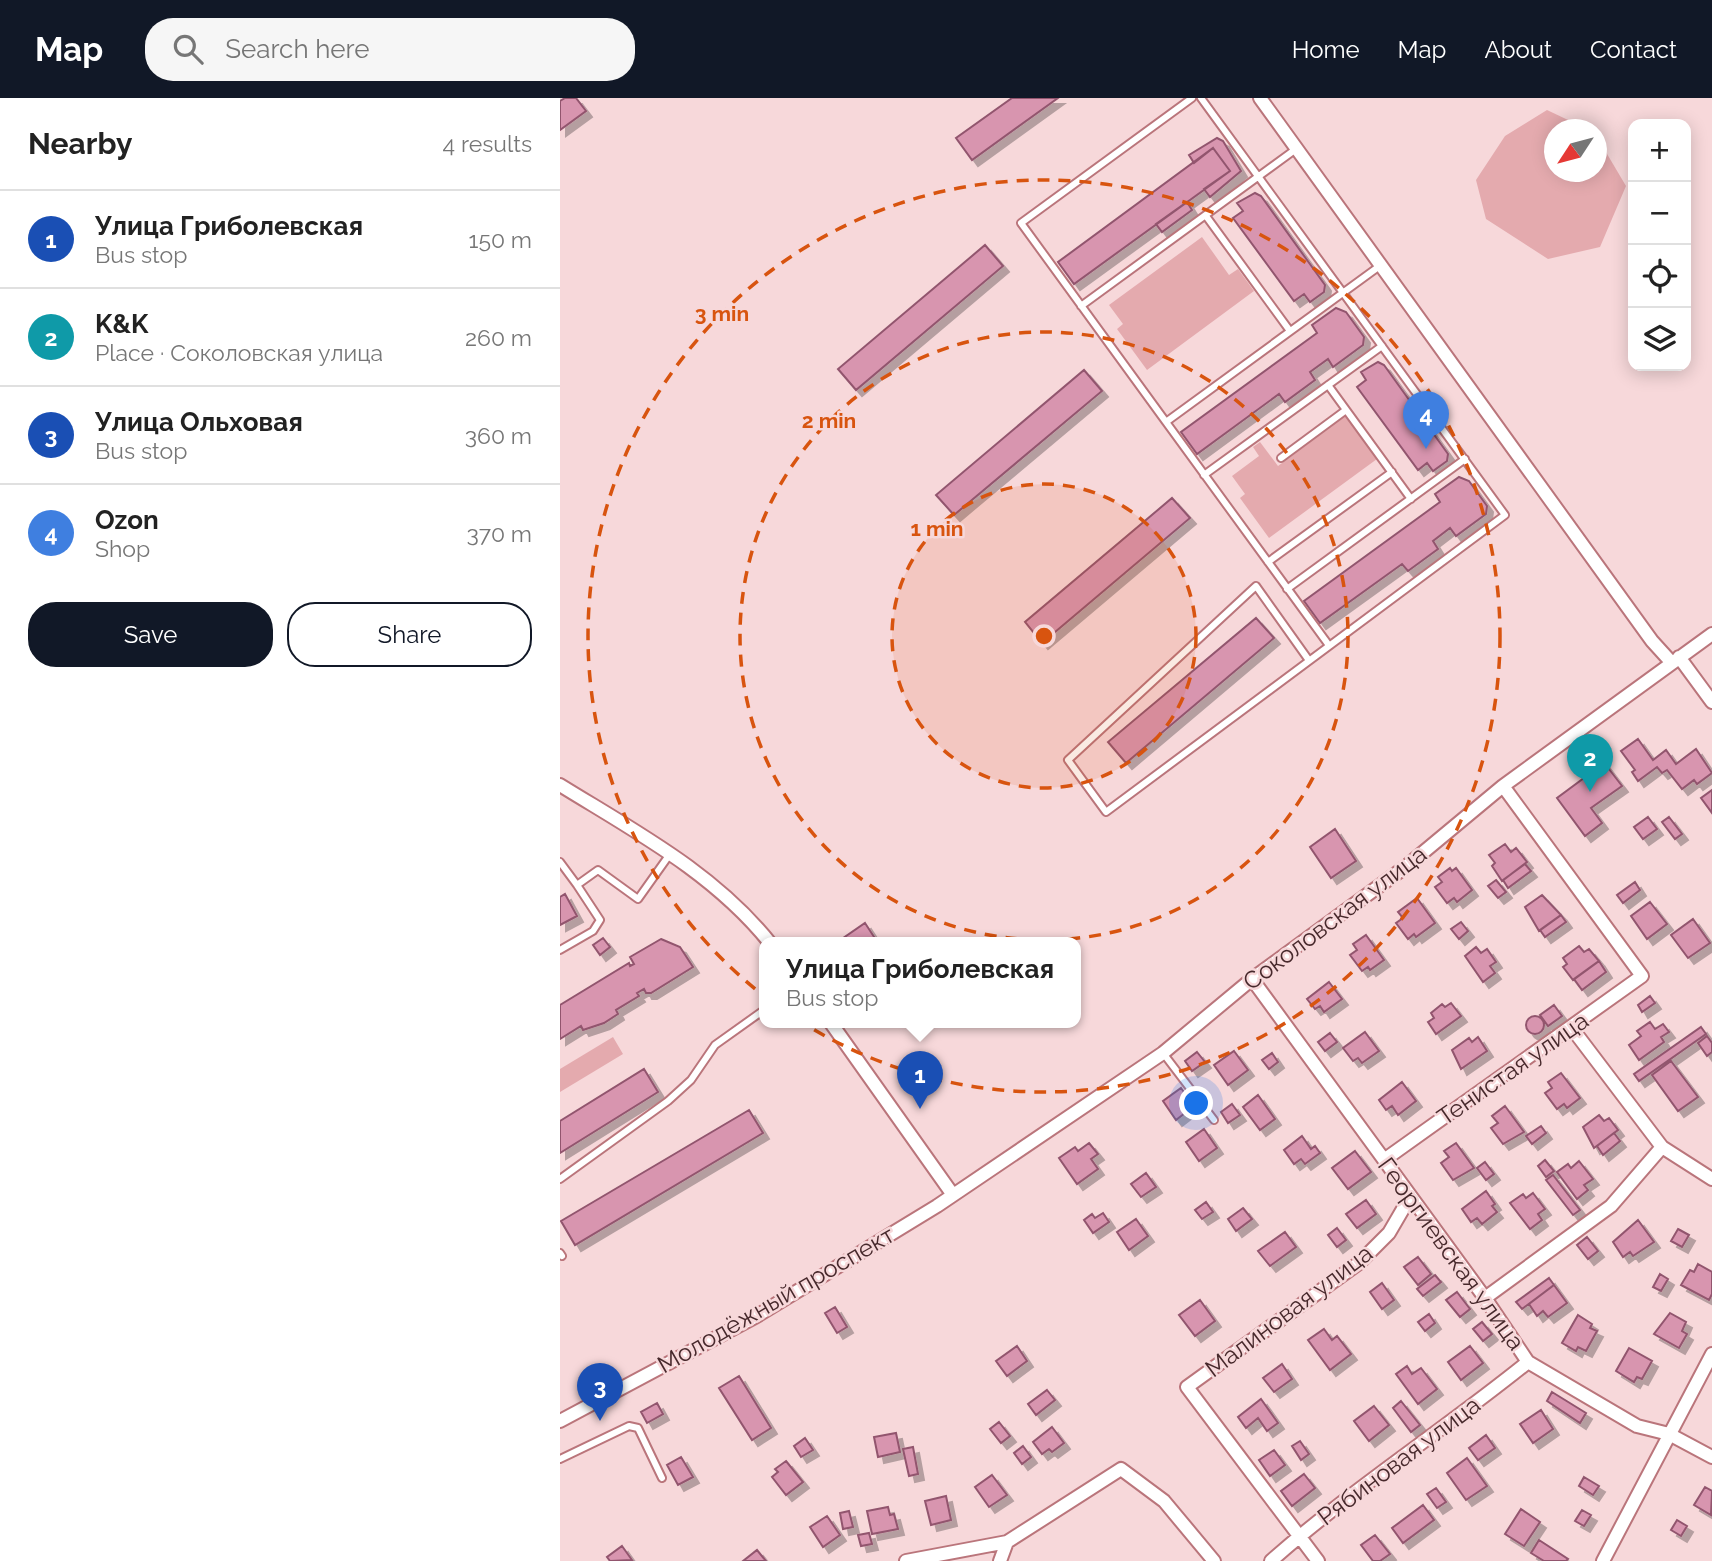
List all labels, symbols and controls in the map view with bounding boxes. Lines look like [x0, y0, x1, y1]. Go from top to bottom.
search box [145, 18, 635, 81]
text: Map [35, 30, 103, 69]
icon: search [169, 30, 207, 68]
text: Search here [225, 34, 370, 64]
text: Home [1292, 35, 1360, 64]
text: Map [1398, 35, 1446, 64]
text: About [1484, 35, 1552, 64]
text: Contact [1590, 35, 1677, 64]
north arrow [1544, 119, 1607, 182]
map controls [1628, 119, 1691, 371]
button: + [1628, 119, 1691, 182]
text: Nearby [28, 126, 132, 161]
text: 4 results [443, 130, 532, 157]
button: − [1628, 182, 1691, 245]
text: Улица Гриболевская [95, 211, 363, 241]
text: 1 [45, 226, 57, 253]
text: 150 m [469, 226, 532, 253]
text: Bus stop [95, 241, 187, 268]
button: locate [1628, 245, 1691, 308]
text: 3 min [695, 301, 749, 326]
button: layers [1628, 308, 1691, 371]
text: K&K [95, 309, 148, 339]
text: 2 [45, 324, 57, 351]
text: 260 m [465, 324, 532, 351]
text: Place · Соколовская улица [95, 339, 383, 366]
pin: 4 [1403, 391, 1449, 449]
text: Улица Ольховая [95, 407, 303, 437]
text: 2 min [802, 408, 856, 433]
text: 3 [45, 422, 57, 449]
text: 360 m [465, 422, 532, 449]
text: Bus stop [95, 437, 187, 464]
text: Ozon [95, 505, 159, 535]
text: 1 min [910, 516, 964, 541]
text: 4 [44, 520, 58, 547]
text: 370 m [467, 520, 532, 547]
text: Shop [95, 535, 150, 562]
button: Save [28, 602, 273, 667]
button: Share [287, 602, 532, 667]
centre of rings [1032, 624, 1056, 648]
pin: 2 [1567, 734, 1613, 792]
street label: Соколовская улица [1237, 839, 1432, 996]
popup [759, 937, 1081, 1028]
text: Улица Гриболевская [786, 954, 1054, 984]
text: Bus stop [786, 984, 878, 1011]
street label: Тенистая улица [1432, 1006, 1594, 1131]
pin: 1 [897, 1051, 943, 1109]
your location [1179, 1086, 1213, 1120]
street label: Георгиевская улица [1372, 1152, 1531, 1356]
street label: Молодёжный проспект [652, 1220, 900, 1379]
street label: Малиновая улица [1199, 1238, 1378, 1383]
pin: 3 [577, 1363, 623, 1421]
street label: Рябиновая улица [1312, 1390, 1486, 1531]

